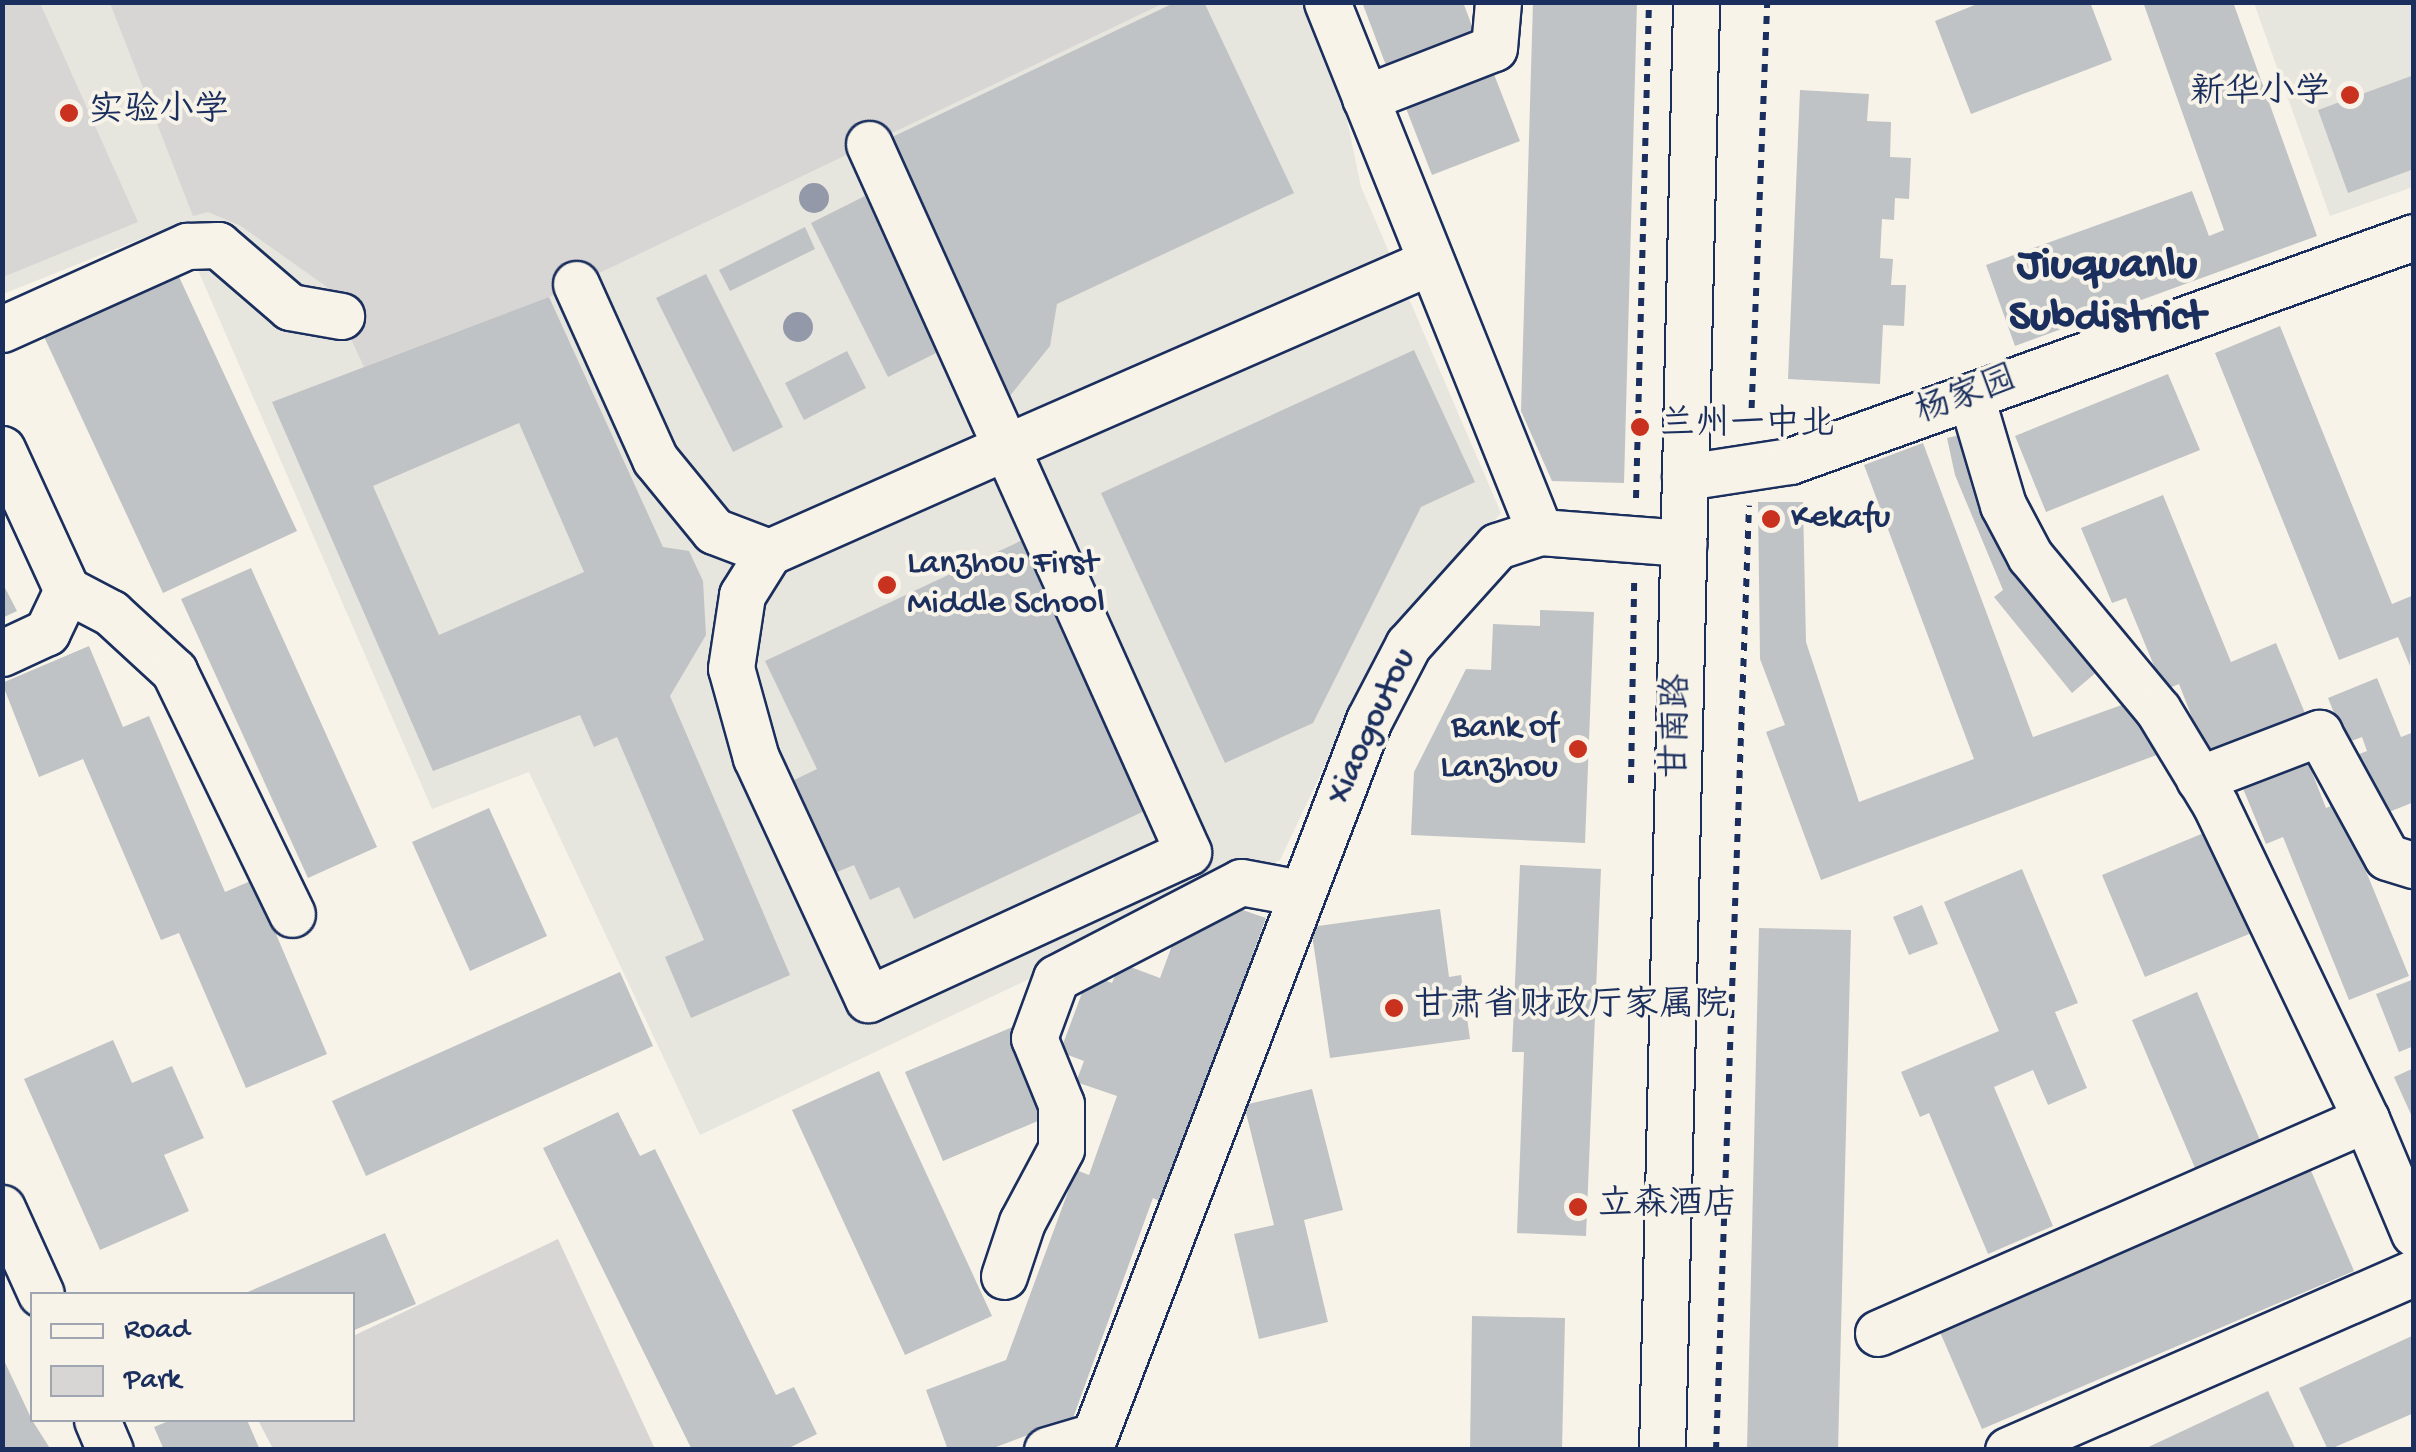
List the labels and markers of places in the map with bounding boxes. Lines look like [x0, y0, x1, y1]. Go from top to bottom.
place label: 新华小学 [2190, 74, 2330, 116]
marker: 新华小学 [2339, 84, 2361, 106]
place label: 实验小学 [89, 92, 229, 134]
marker: 实验小学 [58, 102, 80, 124]
place label: 兰州一中北 [1660, 406, 1835, 448]
marker: 兰州一中北 [1629, 416, 1651, 438]
place label: Kekafu [1791, 498, 1891, 540]
marker: Kekafu [1760, 508, 1782, 530]
place label: Lanzhou First Middle School [907, 544, 1105, 626]
marker: Lanzhou First Middle School [876, 574, 898, 596]
place label: Bank of Lanzhou [1440, 708, 1558, 790]
marker: Bank of Lanzhou [1567, 738, 1589, 760]
place label: 甘肃省财政厅家属院 [1414, 987, 1729, 1029]
marker: 甘肃省财政厅家属院 [1383, 997, 1405, 1019]
place label: 立森酒店 [1598, 1186, 1738, 1228]
marker: 立森酒店 [1567, 1196, 1589, 1218]

